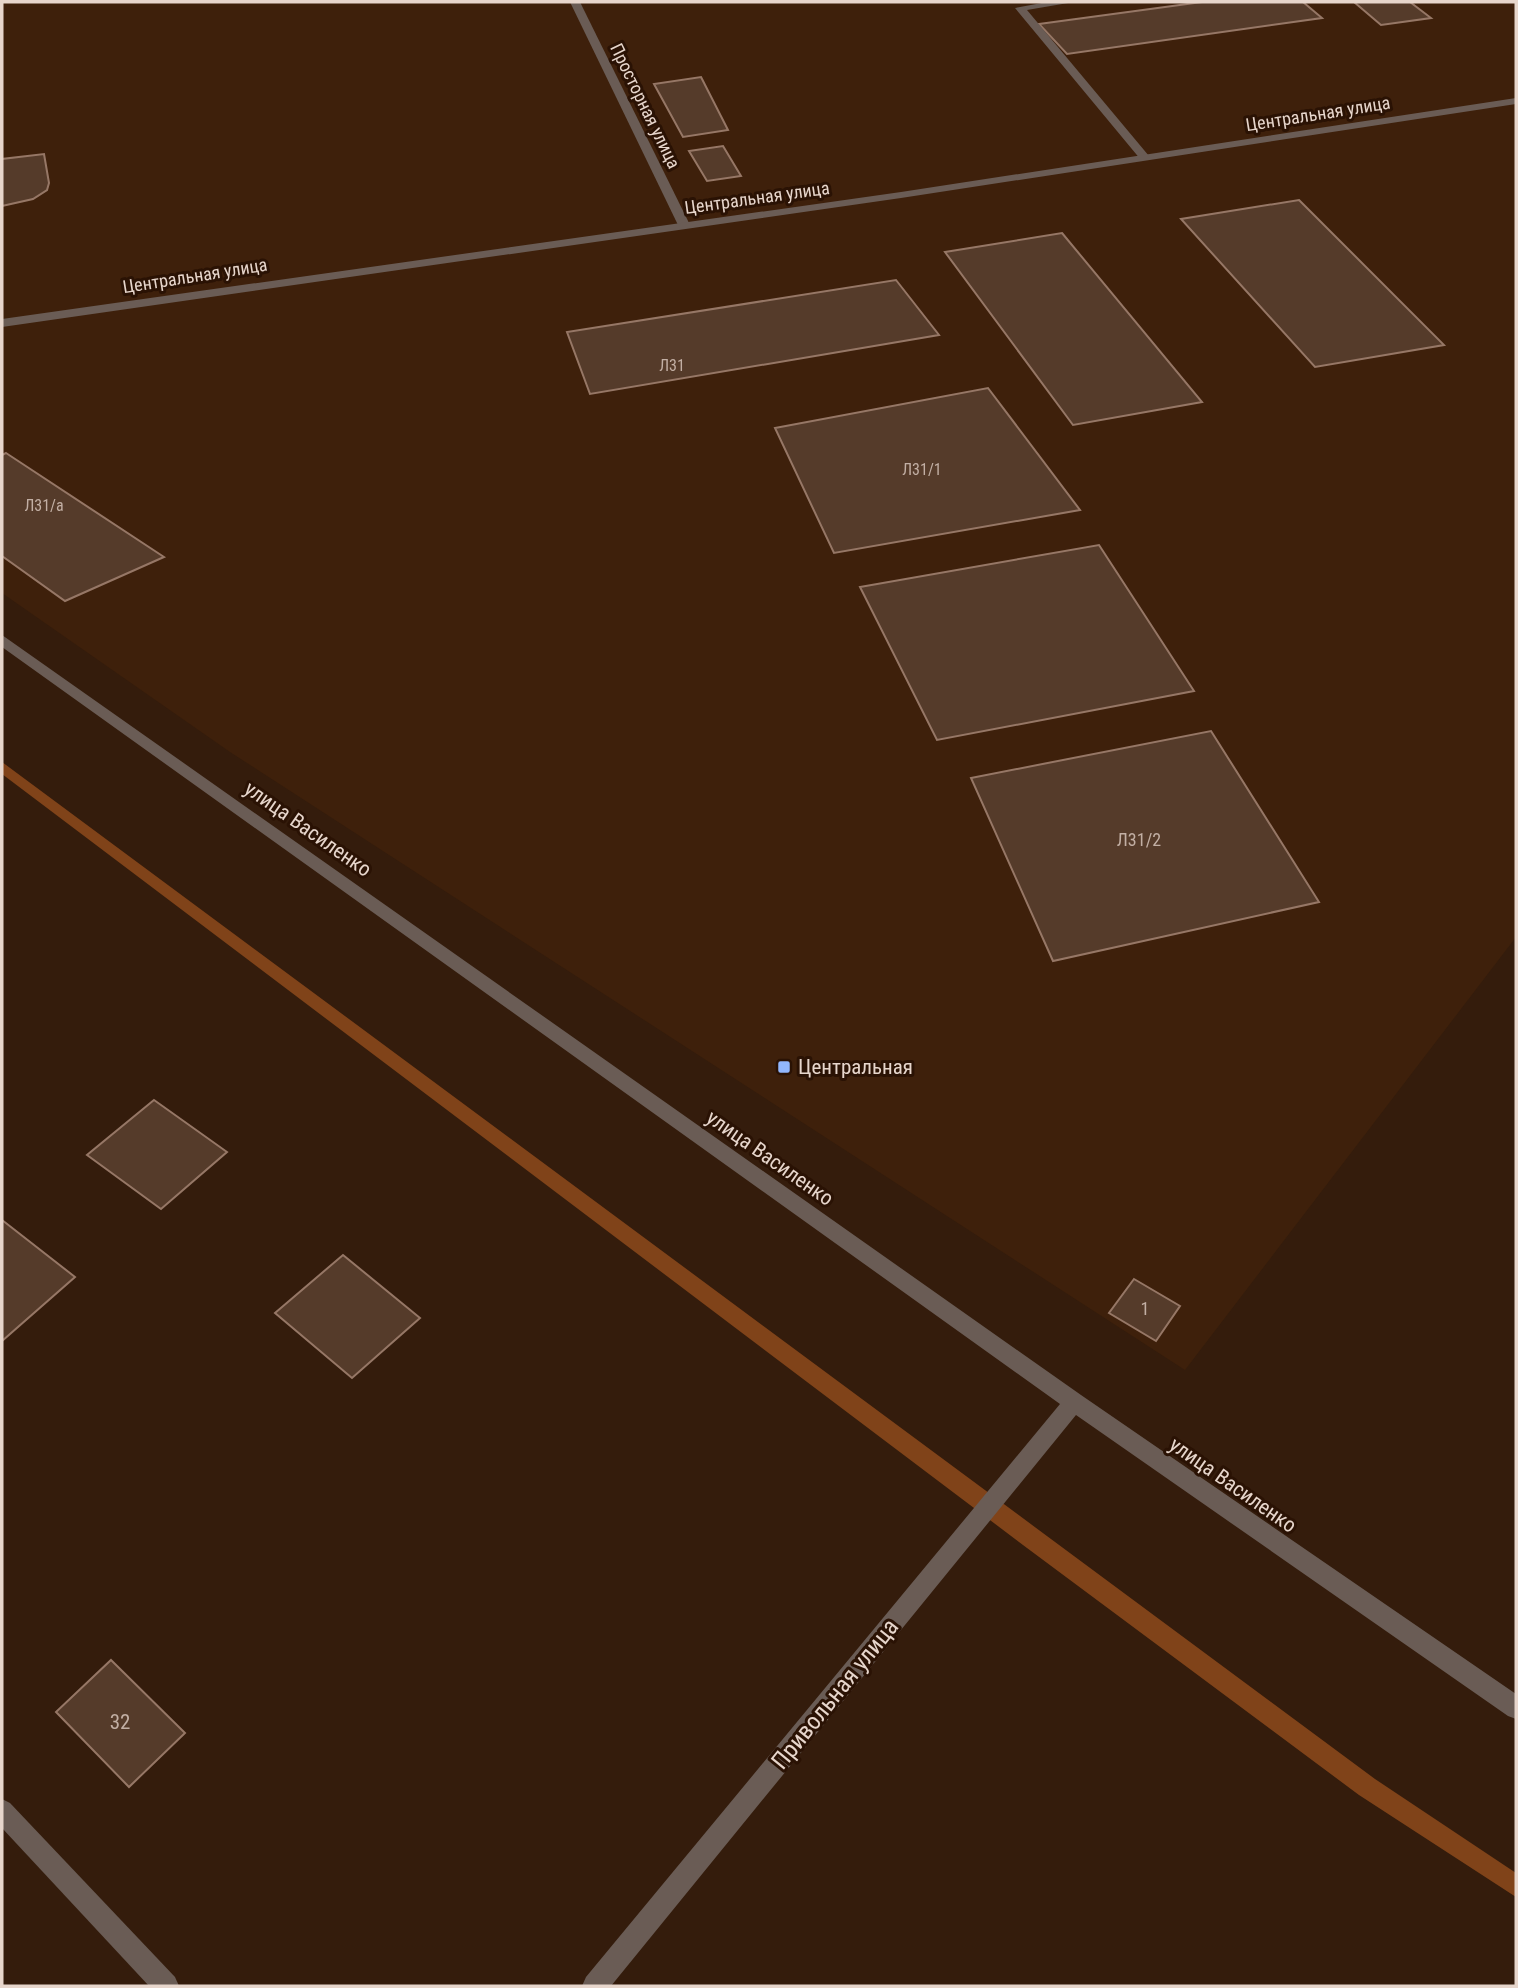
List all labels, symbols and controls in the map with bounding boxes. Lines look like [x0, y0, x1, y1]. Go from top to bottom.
street label: Просторная улица [606, 40, 685, 172]
street label: Центральная улица [1244, 92, 1392, 135]
street label: Центральная улица [683, 177, 831, 218]
street label: Центральная улица [121, 254, 269, 297]
house number: Л31 [659, 356, 685, 375]
house number: Л31/1 [902, 460, 942, 479]
house number: Л31/а [24, 496, 64, 515]
street label: улица Василенко [240, 776, 376, 882]
house number: Л31/2 [1117, 829, 1161, 850]
place label: Центральная [798, 1055, 913, 1079]
marker: Центральная [776, 1059, 792, 1075]
street label: улица Василенко [702, 1105, 838, 1211]
house number: 1 [1141, 1298, 1149, 1319]
street label: улица Василенко [1165, 1432, 1301, 1538]
street label: Привольная улица [766, 1613, 904, 1775]
house number: 32 [110, 1710, 130, 1734]

